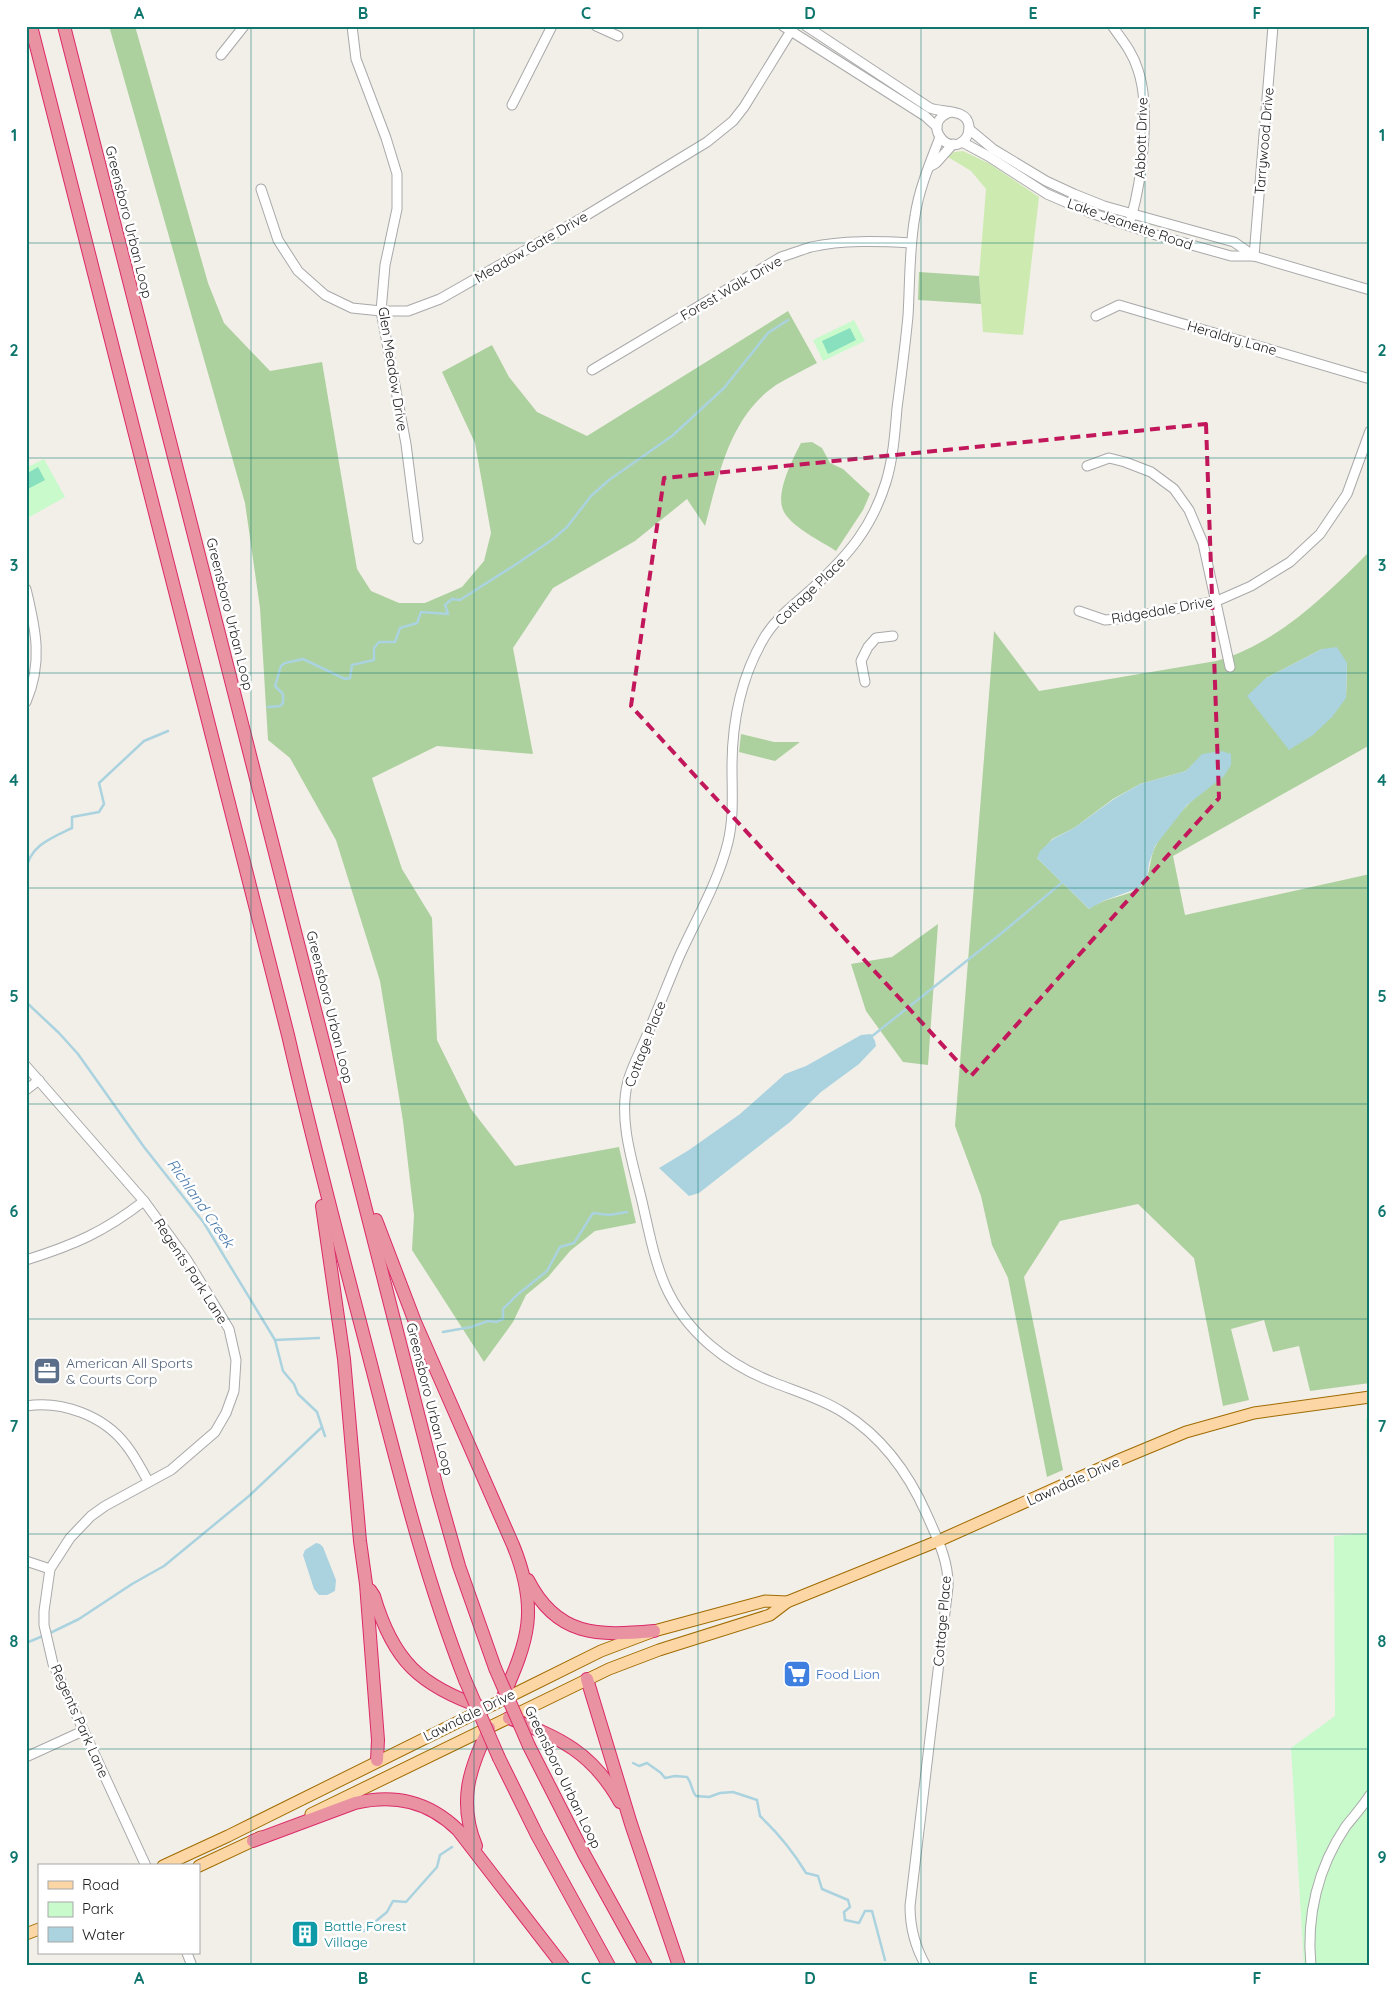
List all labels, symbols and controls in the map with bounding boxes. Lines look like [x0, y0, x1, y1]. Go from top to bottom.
text: A [134, 3, 145, 23]
text: B [358, 3, 368, 23]
text: C [581, 3, 591, 23]
text: D [804, 3, 816, 23]
text: E [1028, 3, 1038, 23]
text: F [1253, 3, 1262, 23]
street label: Tarrywood Drive [1250, 86, 1278, 195]
street label: Abbott Drive [1131, 97, 1151, 179]
text: 1 [11, 125, 17, 145]
text: 1 [1379, 125, 1385, 145]
street label: Greensboro Urban Loop [101, 144, 157, 300]
street label: Lake Jeanette Road [1065, 194, 1195, 254]
street label: Meadow Gate Drive [471, 207, 591, 287]
street label: Forest Walk Drive [677, 252, 785, 324]
street label: Glen Meadow Drive [374, 306, 412, 433]
street label: Heraldry Lane [1185, 317, 1279, 359]
text: 2 [9, 340, 19, 360]
text: 2 [1377, 340, 1387, 360]
street label: Greensboro Urban Loop [202, 536, 258, 692]
street label: Cottage Place [771, 553, 849, 629]
text: 3 [10, 555, 18, 575]
text: 3 [1378, 555, 1386, 575]
street label: Ridgedale Drive [1110, 592, 1214, 628]
text: 4 [9, 770, 19, 790]
text: 4 [1377, 770, 1387, 790]
street label: Greensboro Urban Loop [302, 929, 358, 1085]
text: 5 [9, 986, 19, 1006]
text: 5 [1377, 986, 1387, 1006]
street label: Cottage Place [620, 998, 670, 1090]
water label: Richland Creek [163, 1155, 240, 1253]
text: 6 [10, 1201, 19, 1221]
text: 6 [1378, 1201, 1387, 1221]
street label: Regents Park Lane [150, 1215, 232, 1327]
street label: Greensboro Urban Loop [402, 1321, 458, 1477]
place label: American All Sports & Courts Corp [66, 1354, 193, 1388]
office icon: American All Sports & Courts Corp [32, 1356, 62, 1386]
text: 7 [10, 1416, 19, 1436]
text: 7 [1378, 1416, 1387, 1436]
street label: Lawndale Drive [1024, 1452, 1122, 1510]
street label: Cottage Place [929, 1575, 955, 1667]
text: 8 [10, 1631, 19, 1651]
text: 8 [1378, 1631, 1387, 1651]
supermarket icon: Food Lion [782, 1659, 812, 1689]
street label: Regents Park Lane [47, 1661, 113, 1781]
place label: Food Lion [816, 1665, 880, 1683]
street label: Lawndale Drive [420, 1685, 518, 1745]
street label: Greensboro Urban Loop [521, 1703, 605, 1851]
text: 9 [9, 1847, 19, 1867]
text: 9 [1377, 1847, 1387, 1867]
legend [38, 1864, 200, 1954]
text: Road [82, 1875, 119, 1894]
text: Park [82, 1899, 114, 1918]
place label: Battle Forest Village [324, 1917, 407, 1951]
building icon: Battle Forest Village [290, 1919, 320, 1949]
text: Water [82, 1925, 125, 1944]
text: A [134, 1968, 145, 1988]
text: B [358, 1968, 368, 1988]
text: C [581, 1968, 591, 1988]
text: D [804, 1968, 816, 1988]
text: E [1028, 1968, 1038, 1988]
text: F [1253, 1968, 1262, 1988]

